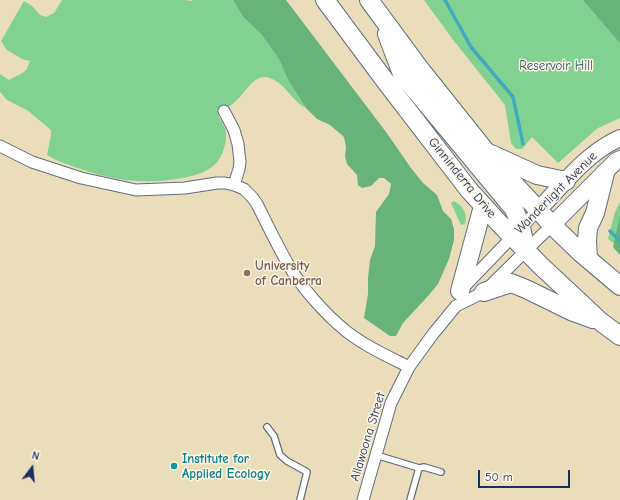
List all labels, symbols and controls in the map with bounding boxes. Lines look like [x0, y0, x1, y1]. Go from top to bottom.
park label: Reservoir Hill [519, 58, 593, 74]
street label: Ginninderra Drive [425, 135, 499, 221]
street label: Wanderlight Avenue [512, 149, 600, 237]
place label: University of Canberra [255, 258, 322, 289]
marker: University of Canberra [242, 268, 252, 278]
street label: Allawoona Street [347, 391, 389, 483]
north arrow [12, 448, 52, 488]
text: N [30, 449, 41, 463]
place label: Institute for Applied Ecology [182, 451, 270, 482]
marker: Institute for Applied Ecology [169, 461, 179, 471]
scale bar [480, 462, 572, 488]
text: 50 m [485, 470, 513, 484]

